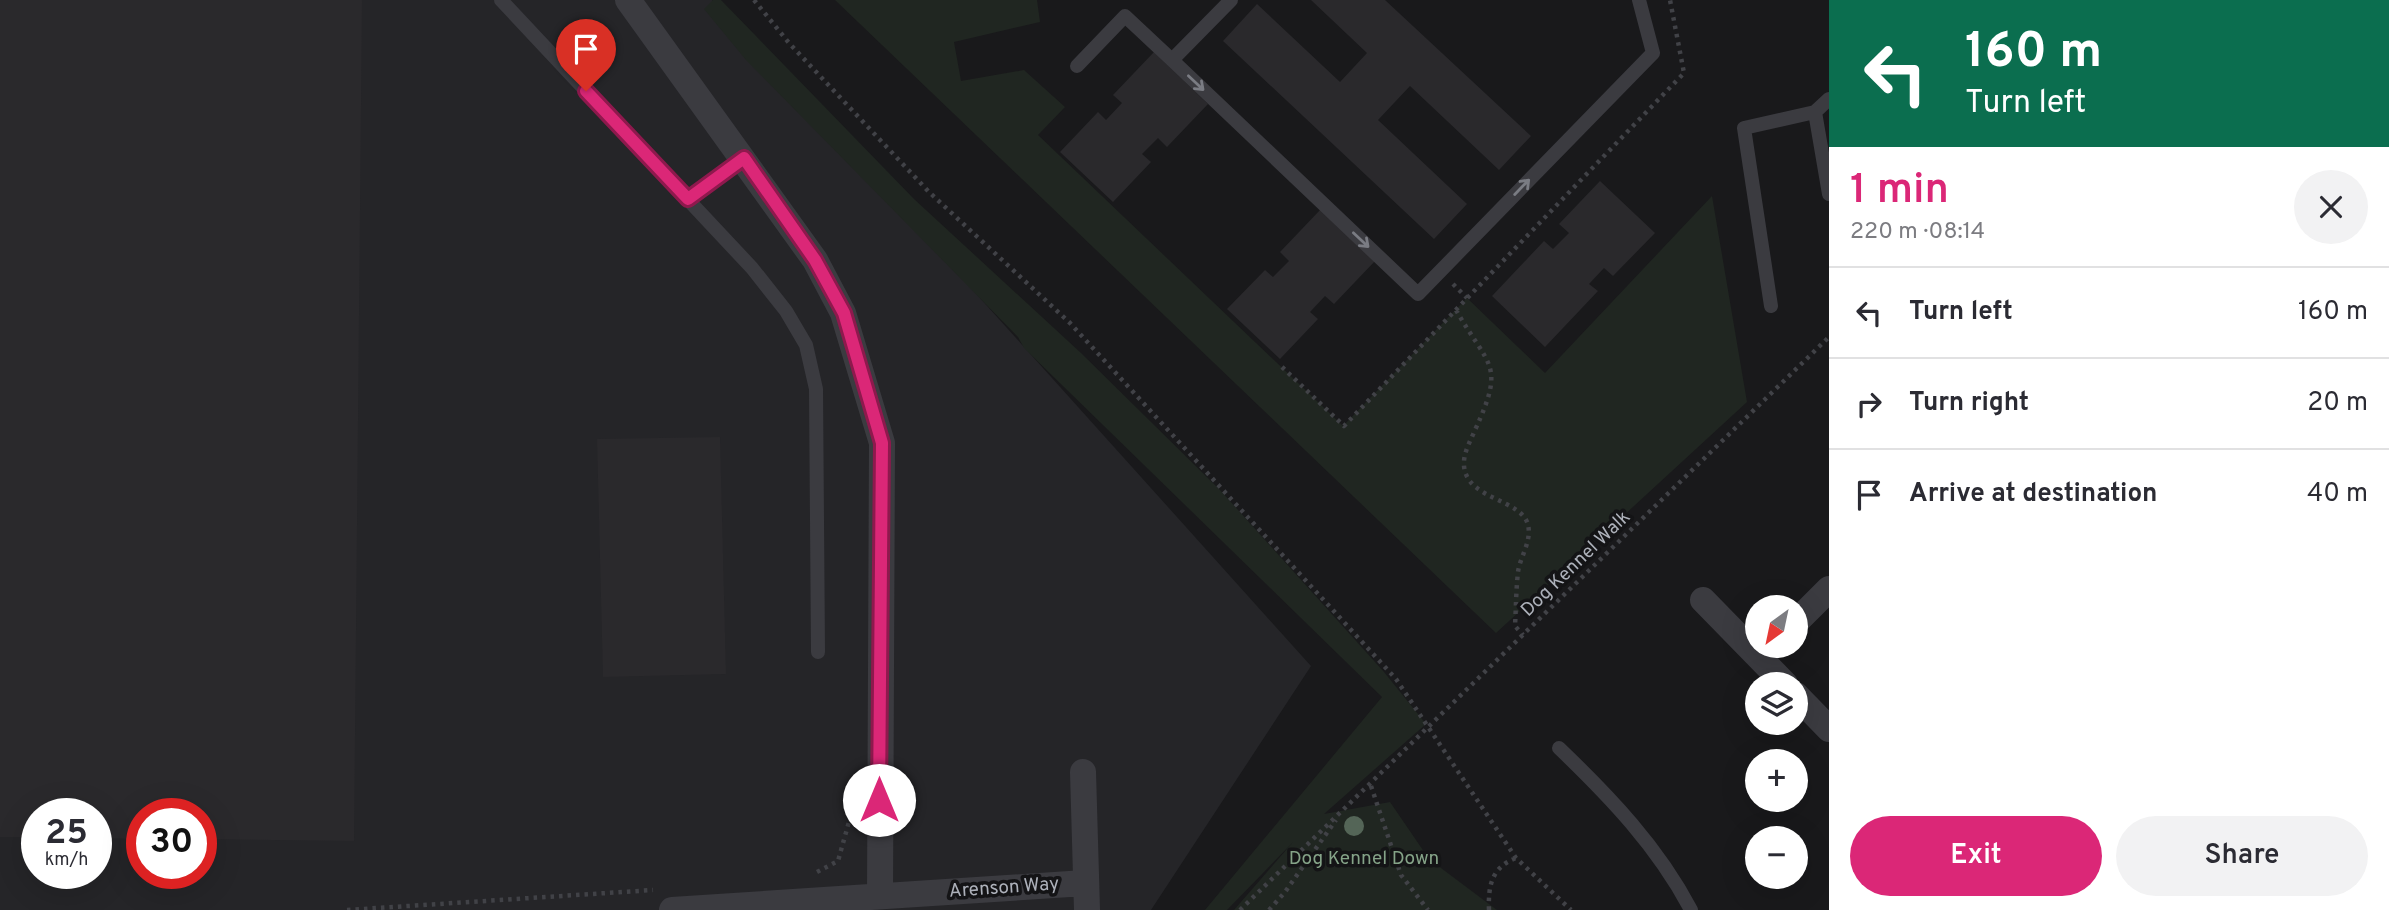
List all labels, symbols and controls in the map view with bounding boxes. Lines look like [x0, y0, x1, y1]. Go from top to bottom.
pin [556, 19, 616, 91]
text: 160 m [1965, 23, 2102, 85]
icon: left [1850, 28, 1941, 119]
icon: arrive [567, 30, 605, 68]
one-way arrow [1187, 75, 1205, 91]
text: Turn left [1965, 84, 2086, 124]
text: 1 min [1850, 165, 1949, 218]
button: close [2294, 170, 2368, 244]
one-way arrow [1513, 179, 1530, 196]
text: 220 m · 08:14 [1850, 218, 1985, 247]
one-way arrow [1352, 231, 1369, 248]
icon: left [1850, 294, 1888, 332]
text: Turn left [1909, 296, 2013, 329]
text: 160 m [2298, 296, 2368, 329]
icon: right [1850, 385, 1888, 423]
text: Turn right [1909, 387, 2029, 420]
text: 20 m [2307, 387, 2368, 420]
icon: arrive [1850, 476, 1888, 514]
text: Arrive at destination [1909, 478, 2157, 511]
text: 40 m [2307, 478, 2368, 511]
street label: Dog Kennel Walk [1516, 506, 1636, 622]
north arrow [1745, 595, 1808, 658]
map controls [1745, 595, 1808, 889]
button: layers [1745, 672, 1808, 735]
button: + [1745, 749, 1808, 812]
position arrow [842, 763, 916, 837]
speed limit sign: 30 [126, 798, 217, 889]
text: 25 [45, 812, 88, 856]
button: Exit [1850, 816, 2102, 896]
button: Share [2116, 816, 2368, 896]
button: − [1745, 826, 1808, 889]
park label: Dog Kennel Down [1289, 847, 1439, 871]
text: km/h [45, 849, 88, 872]
street label: Arenson Way [948, 872, 1060, 904]

